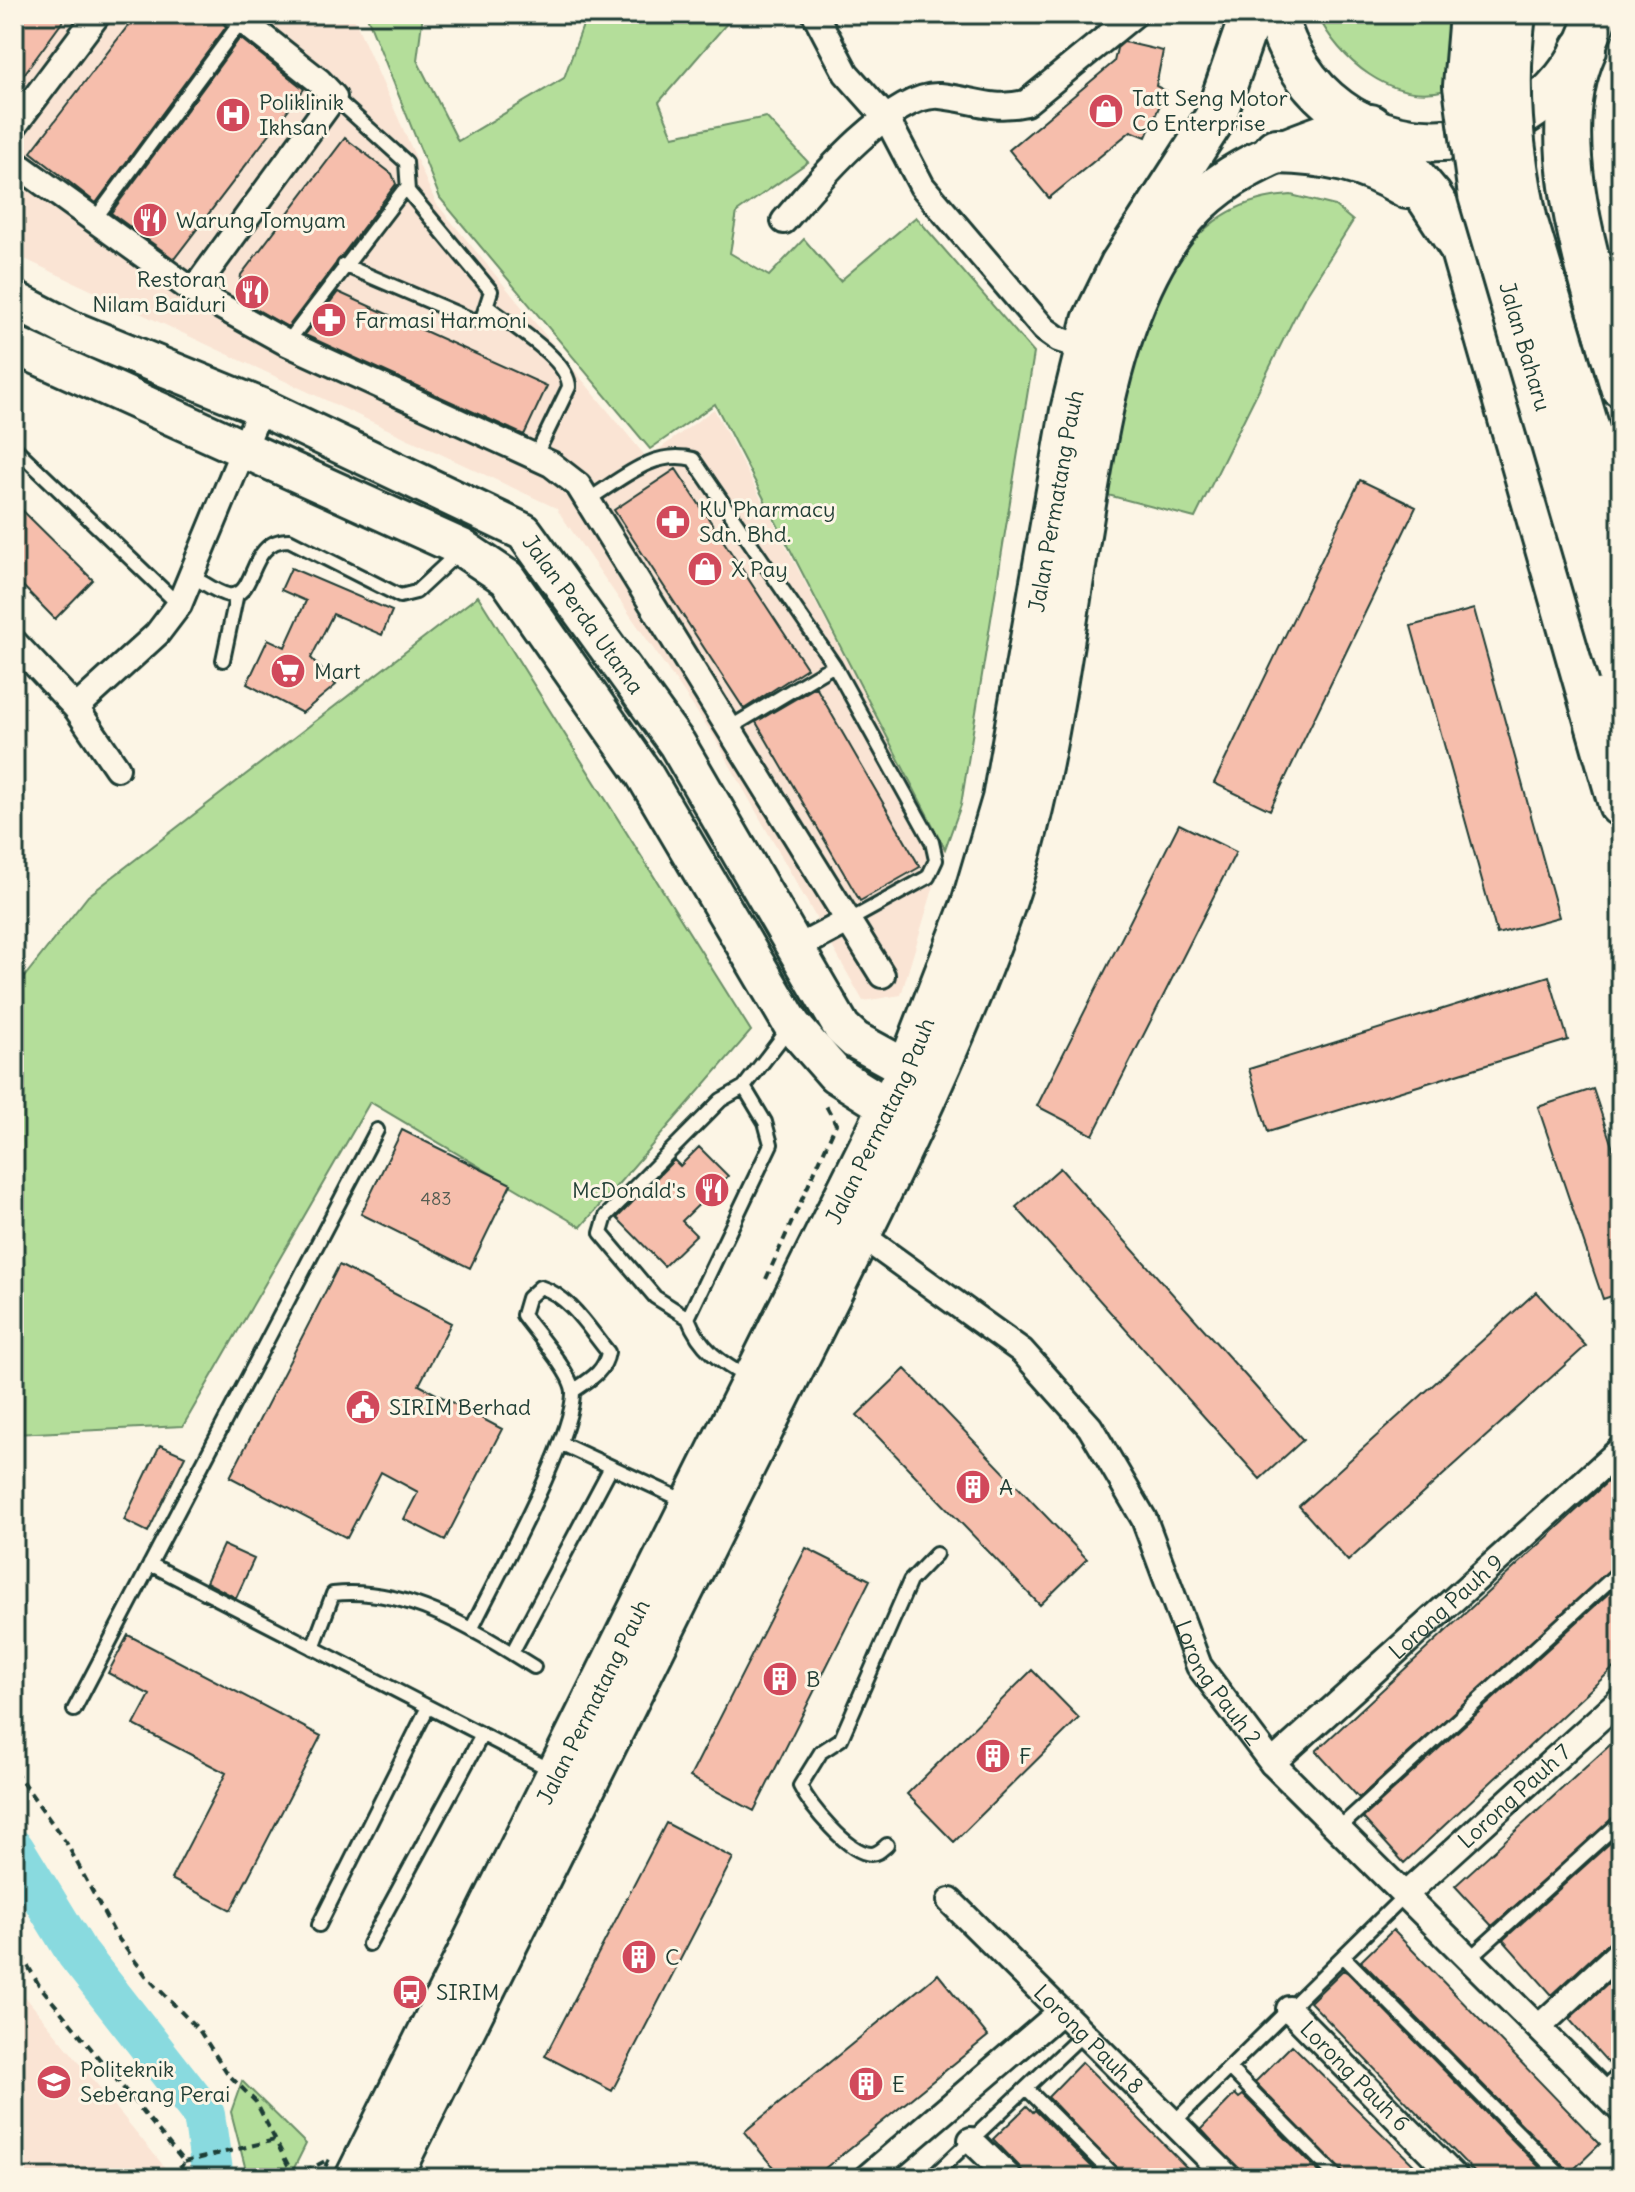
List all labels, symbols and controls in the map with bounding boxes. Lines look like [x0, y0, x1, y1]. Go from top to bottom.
place label: Tatt Seng Motor Co Enterprise [1132, 84, 1288, 137]
place label: Poliklinik Ikhsan [259, 88, 344, 141]
shop icon: Tatt Seng Motor Co Enterprise [1087, 92, 1125, 130]
hospital icon: Poliklinik Ikhsan [214, 96, 252, 134]
restaurant icon: Warung Tomyam [131, 201, 169, 239]
place label: Warung Tomyam [176, 206, 346, 234]
place label: Restoran Nilam Baiduri [92, 265, 226, 318]
restaurant icon: Restoran Nilam Baiduri [233, 273, 271, 311]
street label: Jalan Baharu [1493, 278, 1558, 414]
pharmacy icon: Farmasi Harmoni [310, 301, 348, 339]
place label: Farmasi Harmoni [355, 306, 527, 334]
street label: Jalan Permatang Pauh [1022, 387, 1090, 614]
place label: KU Pharmacy Sdn. Bhd. [699, 495, 836, 548]
pharmacy icon: KU Pharmacy Sdn. Bhd. [654, 503, 692, 541]
street label: Jalan Perda Utama [516, 529, 650, 699]
shop icon: X Pay [686, 550, 724, 588]
place label: X Pay [731, 555, 788, 583]
supermarket icon: Mart [269, 652, 307, 690]
place label: Mart [314, 657, 361, 685]
street label: Jalan Permatang Pauh [819, 1014, 941, 1229]
restaurant icon: McDonald's [693, 1171, 731, 1209]
place label: McDonald's [572, 1176, 686, 1204]
house number: 483 [421, 1187, 452, 1210]
public building icon: SIRIM Berhad [344, 1388, 382, 1426]
place label: SIRIM Berhad [389, 1393, 531, 1421]
building icon: A [954, 1468, 992, 1506]
place label: A [999, 1473, 1013, 1501]
street label: Lorong Pauh 9 [1383, 1548, 1509, 1665]
street label: Jalan Permatang Pauh [530, 1595, 656, 1809]
street label: Lorong Pauh 2 [1169, 1616, 1268, 1751]
building icon: B [761, 1660, 799, 1698]
place label: B [806, 1665, 820, 1693]
building icon: F [974, 1737, 1012, 1775]
street label: Lorong Pauh 7 [1452, 1738, 1576, 1854]
place label: F [1019, 1742, 1031, 1770]
building icon: C [620, 1938, 658, 1976]
place label: C [665, 1943, 679, 1971]
bus stop icon: SIRIM [391, 1973, 429, 2011]
place label: SIRIM [436, 1978, 499, 2006]
street label: Lorong Pauh 8 [1028, 1978, 1150, 2100]
street label: Lorong Pauh 6 [1294, 2015, 1416, 2137]
place label: Politeknik Seberang Perai [80, 2055, 230, 2108]
school or university icon: Politeknik Seberang Perai [35, 2063, 73, 2101]
building icon: E [847, 2065, 885, 2103]
place label: E [892, 2070, 905, 2098]

